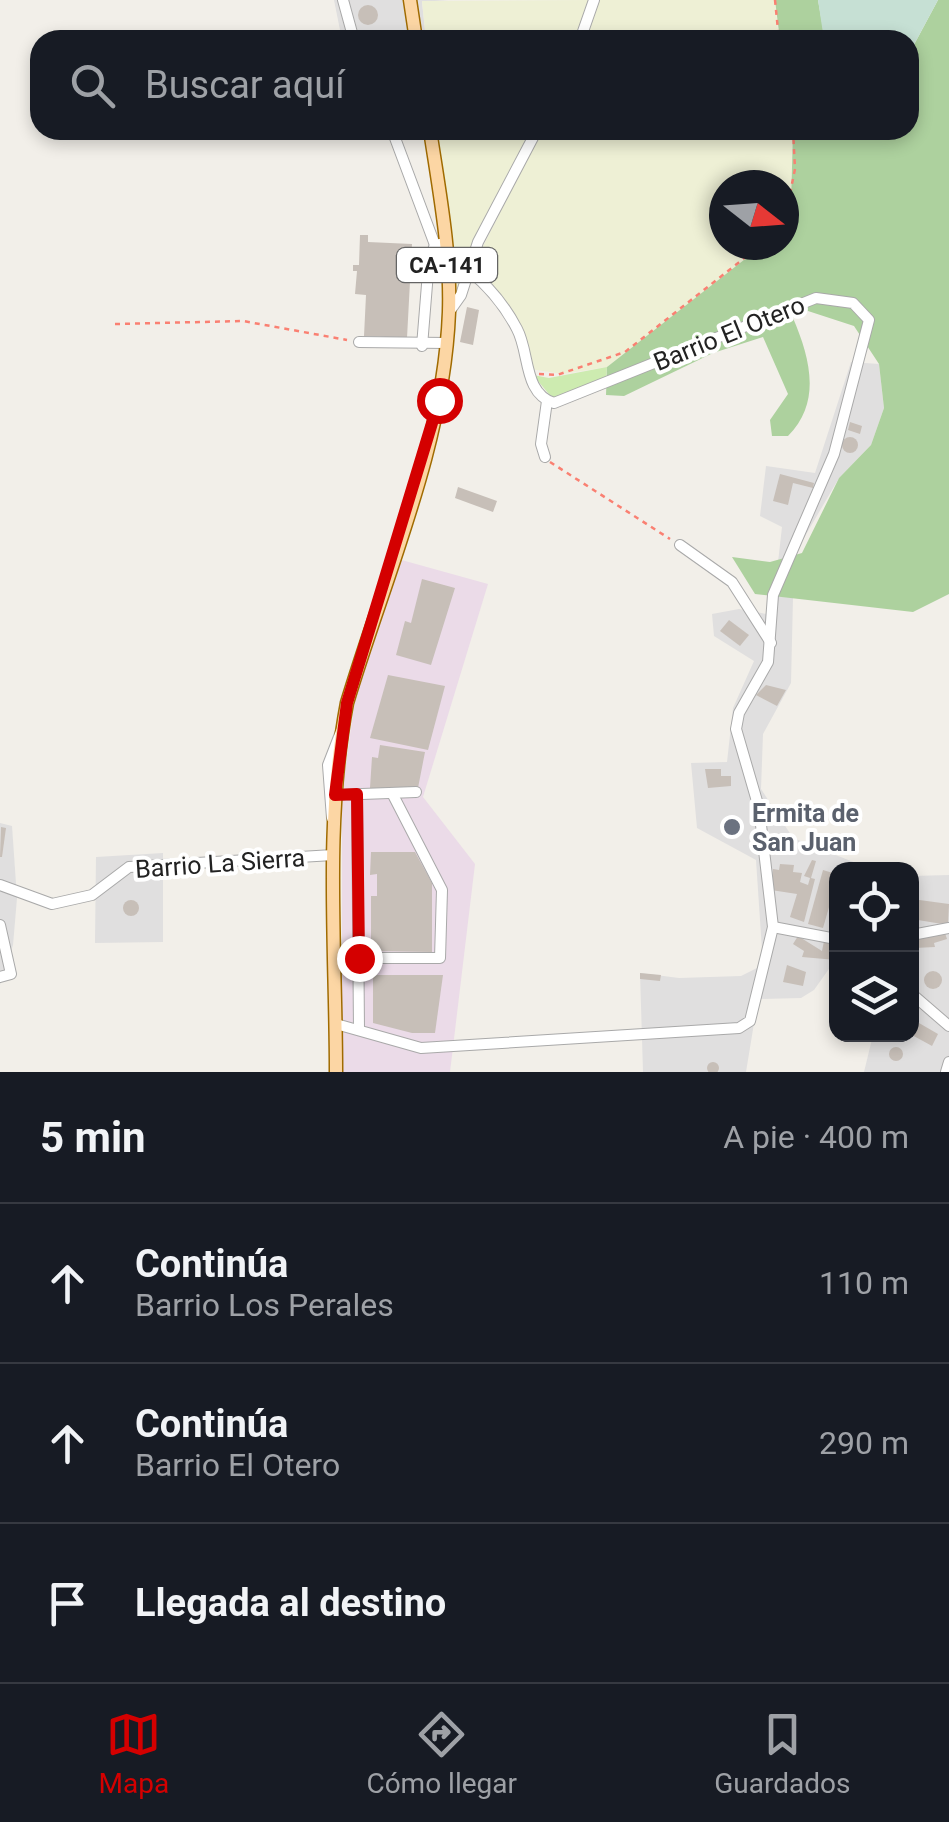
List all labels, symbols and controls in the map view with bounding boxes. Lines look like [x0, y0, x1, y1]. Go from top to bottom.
search box [30, 30, 919, 140]
icon: search [65, 58, 120, 113]
text: Buscar aquí [145, 63, 345, 107]
north arrow [709, 170, 799, 260]
road number: CA-141 [397, 248, 497, 282]
street label: Barrio El Otero [649, 290, 809, 377]
route start [417, 378, 463, 424]
place label: Ermita de San Juan [752, 799, 859, 857]
marker: Ermita de San Juan [721, 816, 743, 838]
street label: Barrio La Sierra [134, 843, 306, 884]
map controls [829, 862, 919, 1042]
button: locate [829, 862, 919, 952]
route end [337, 936, 383, 982]
button: layers [829, 952, 919, 1042]
text: 5 min [40, 1113, 146, 1162]
text: A pie · 400 m [723, 1118, 909, 1156]
text: Continúa [135, 1242, 288, 1286]
icon: ahead [40, 1256, 95, 1311]
text: 110 m [819, 1264, 909, 1302]
text: Barrio Los Perales [135, 1286, 394, 1324]
text: Continúa [135, 1402, 288, 1446]
icon: ahead [40, 1416, 95, 1471]
text: 290 m [819, 1424, 909, 1462]
text: Barrio El Otero [135, 1446, 340, 1484]
icon: arrive [40, 1576, 95, 1631]
text: Llegada al destino [135, 1581, 446, 1625]
tab: Mapa [99, 1707, 169, 1800]
tab: Cómo llegar [366, 1707, 517, 1800]
tab: Guardados [714, 1707, 850, 1800]

